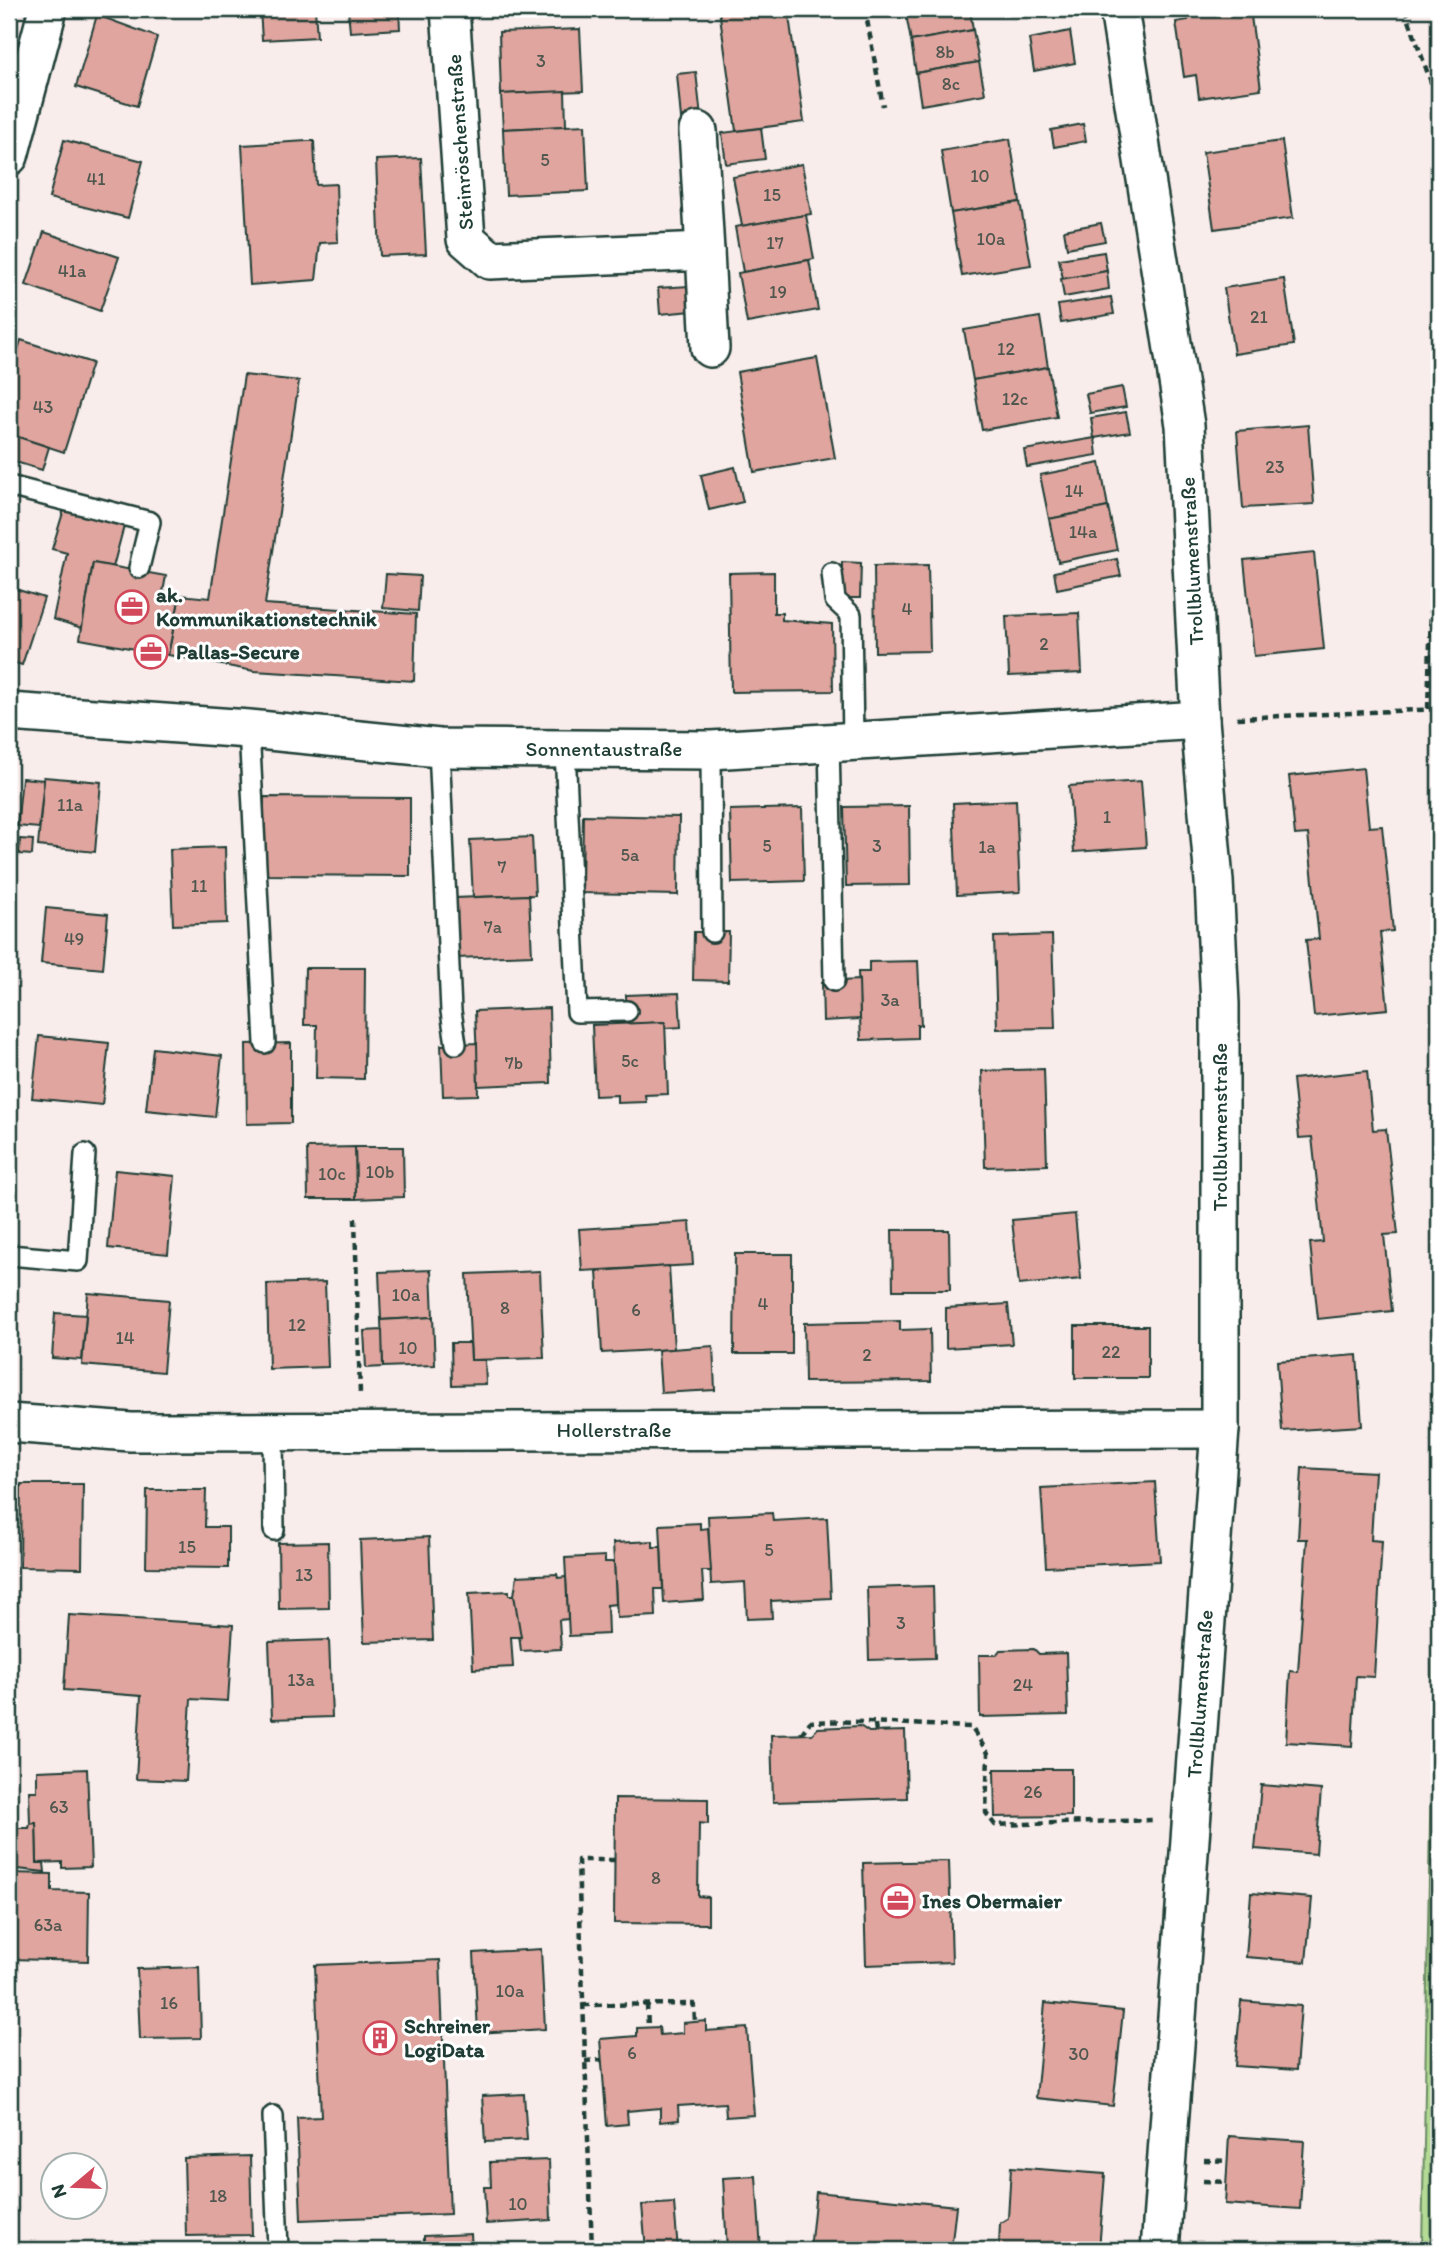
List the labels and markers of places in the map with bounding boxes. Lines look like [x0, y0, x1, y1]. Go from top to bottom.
place label: ak. Kommunikationstechnik [156, 582, 378, 631]
office icon: ak. Kommunikationstechnik [113, 588, 151, 626]
office icon: Pallas-Secure [132, 633, 170, 671]
place label: Pallas-Secure [176, 639, 300, 664]
office icon: Ines Obermaier [879, 1882, 917, 1920]
place label: Ines Obermaier [922, 1888, 1062, 1913]
place label: Schreiner LogiData [404, 2013, 491, 2063]
building icon: Schreiner LogiData [361, 2019, 399, 2057]

